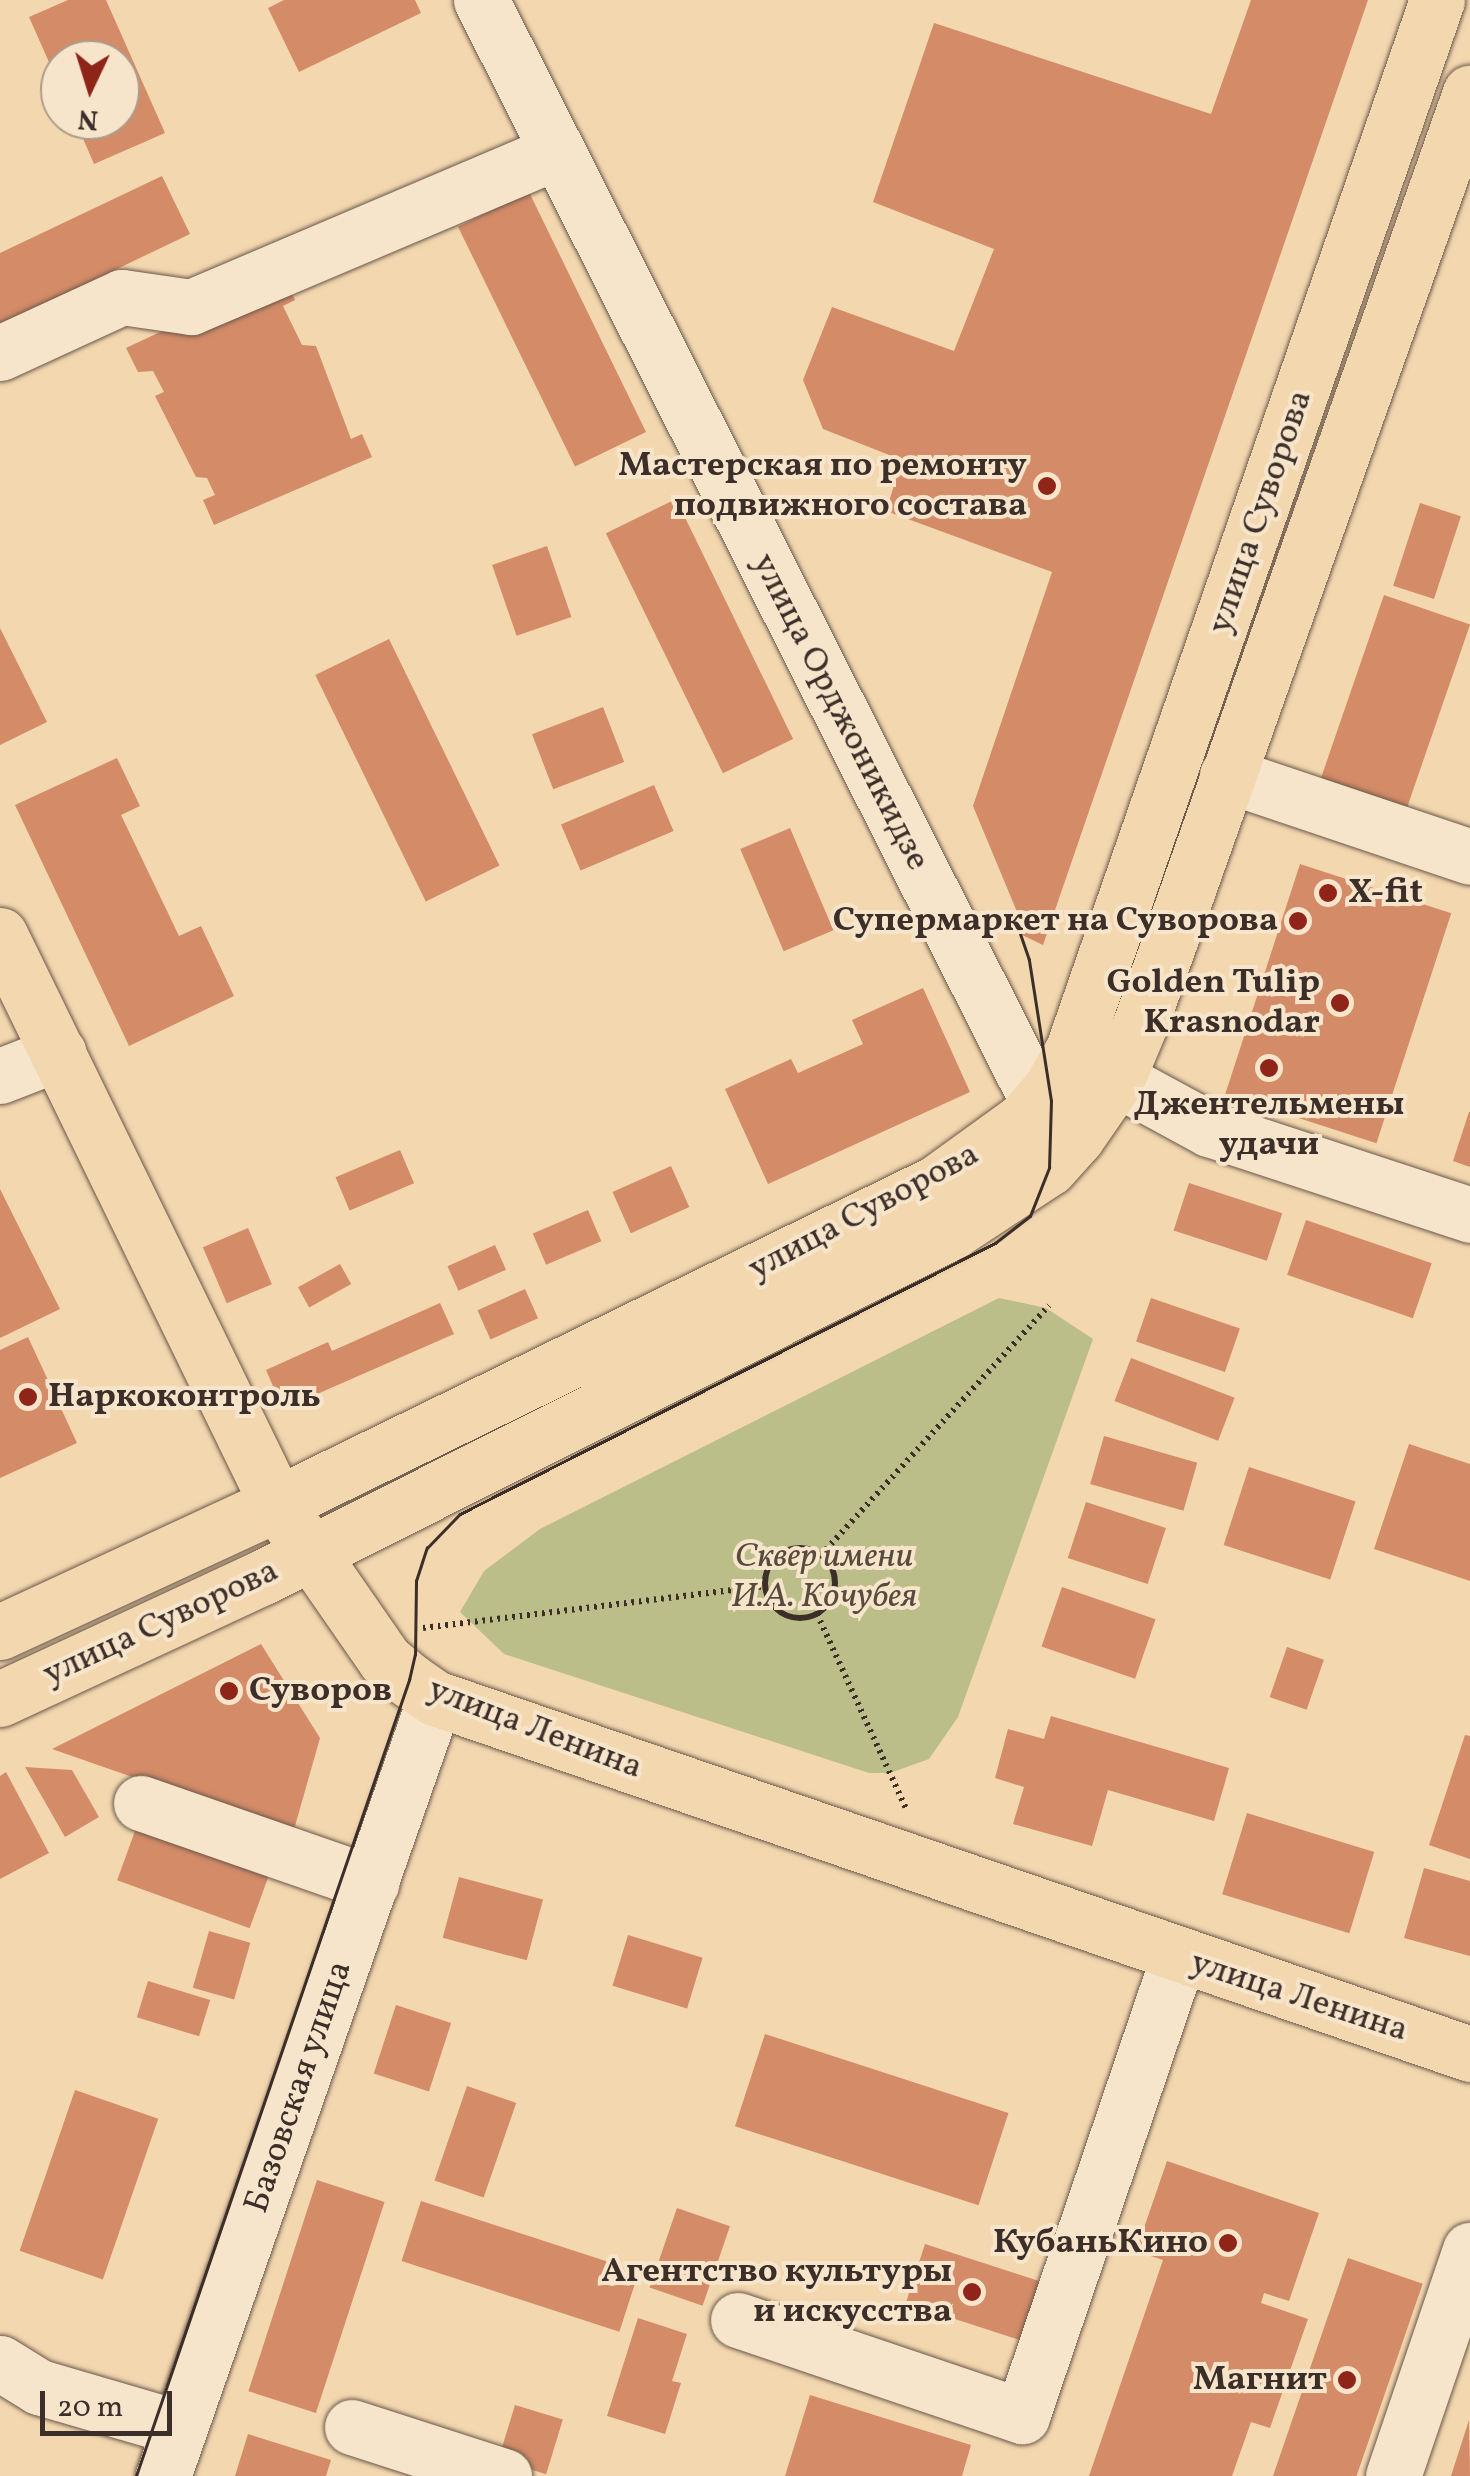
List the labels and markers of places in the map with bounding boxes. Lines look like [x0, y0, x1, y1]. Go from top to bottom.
place label: Мастерская по ремонту подвижного состава [618, 445, 1027, 527]
marker: Мастерская по ремонту подвижного состава [1036, 475, 1058, 497]
place label: X-fit [1348, 872, 1423, 914]
marker: X-fit [1317, 882, 1339, 904]
place label: Супермаркет на Суворова [833, 900, 1278, 942]
marker: Супермаркет на Суворова [1287, 910, 1309, 932]
place label: Golden Tulip Krasnodar [1106, 962, 1320, 1044]
marker: Golden Tulip Krasnodar [1329, 992, 1351, 1014]
marker: Джентельмены удачи [1258, 1057, 1280, 1079]
place label: Джентельмены удачи [1133, 1084, 1405, 1166]
place label: Наркоконтроль [48, 1376, 321, 1418]
marker: Наркоконтроль [17, 1386, 39, 1408]
place label: Суворов [249, 1670, 392, 1712]
marker: Суворов [218, 1680, 240, 1702]
place label: КубаньКино [993, 2222, 1208, 2264]
marker: КубаньКино [1217, 2232, 1239, 2254]
place label: Агентство культуры и искусства [601, 2251, 952, 2333]
marker: Агентство культуры и искусства [961, 2281, 983, 2303]
place label: Магнит [1193, 2359, 1327, 2401]
marker: Магнит [1336, 2369, 1358, 2391]

